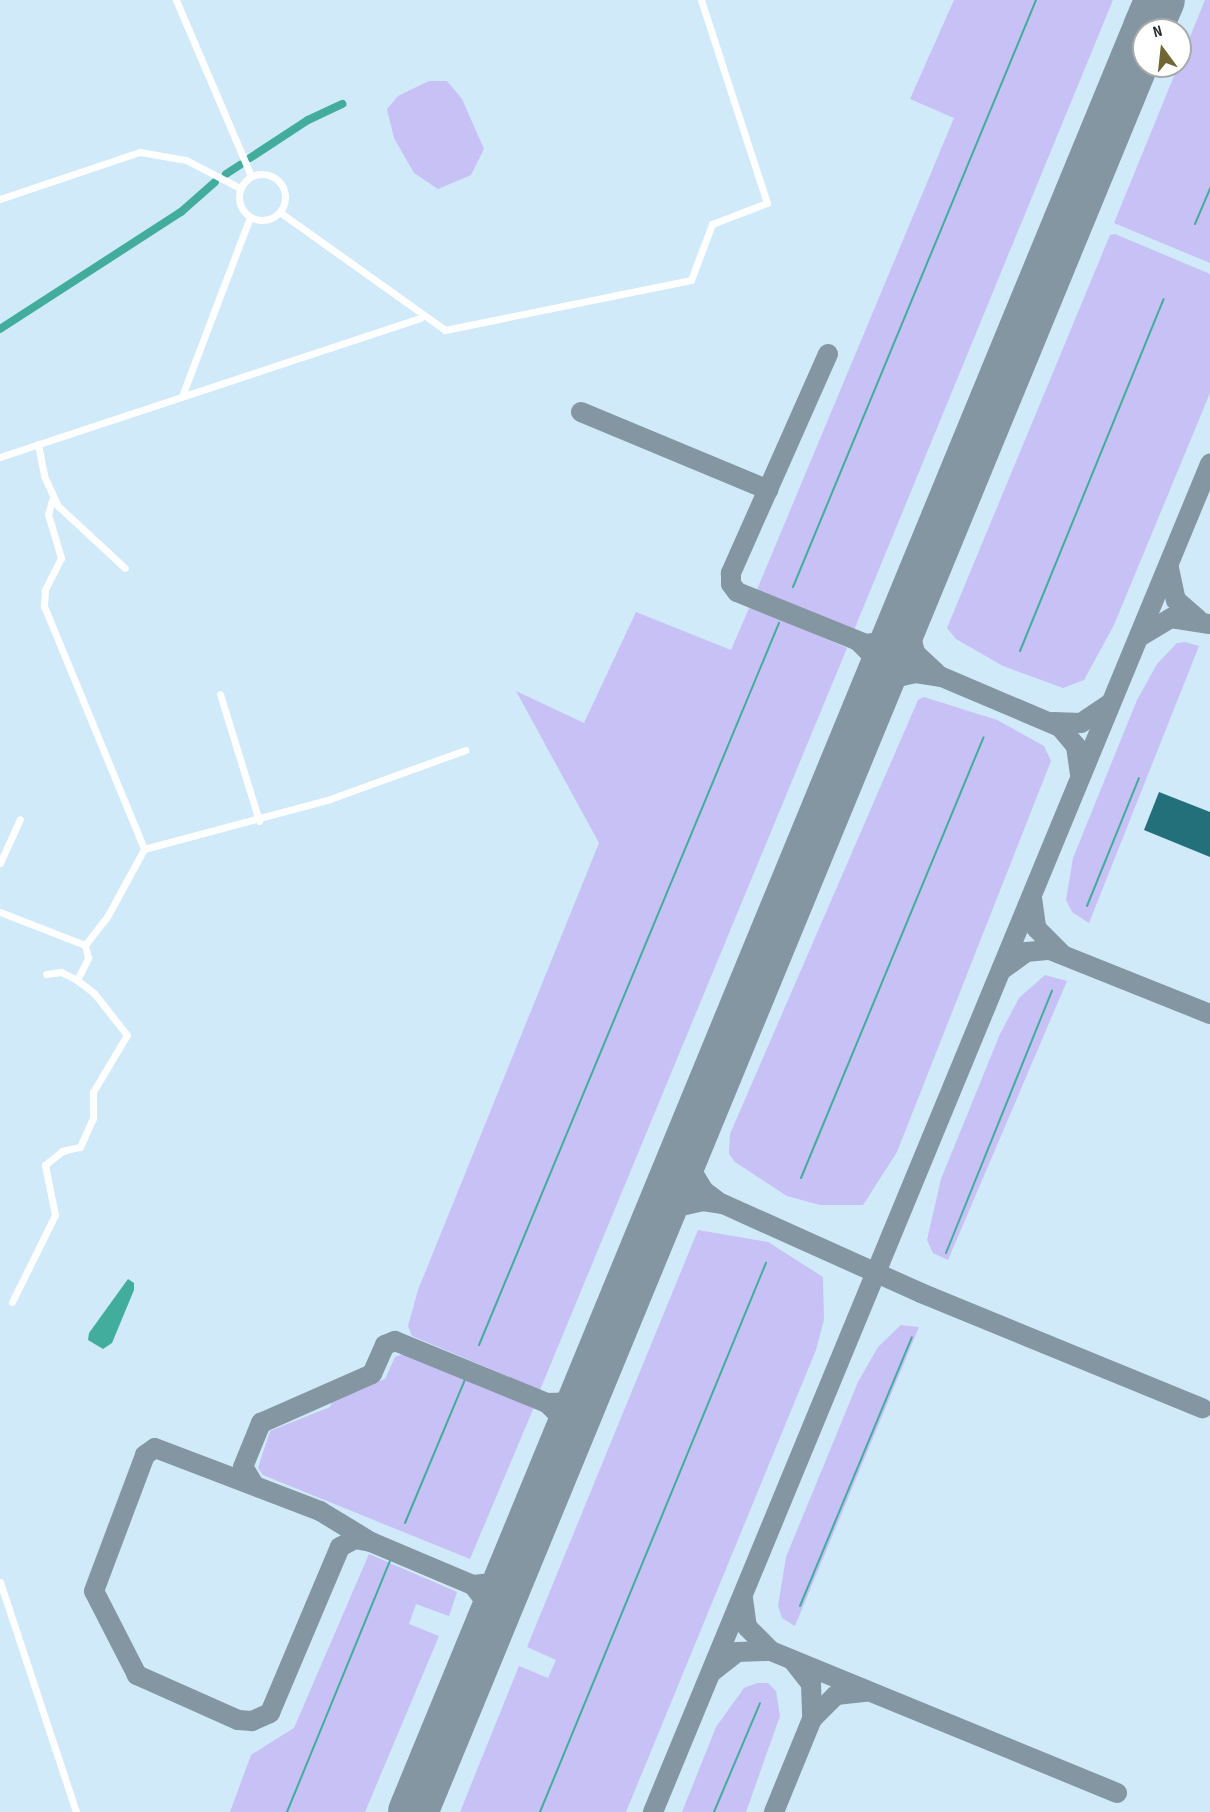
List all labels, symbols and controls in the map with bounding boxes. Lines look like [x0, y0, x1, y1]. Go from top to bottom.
north arrow [1132, 18, 1192, 78]
text: N [1151, 22, 1164, 42]

